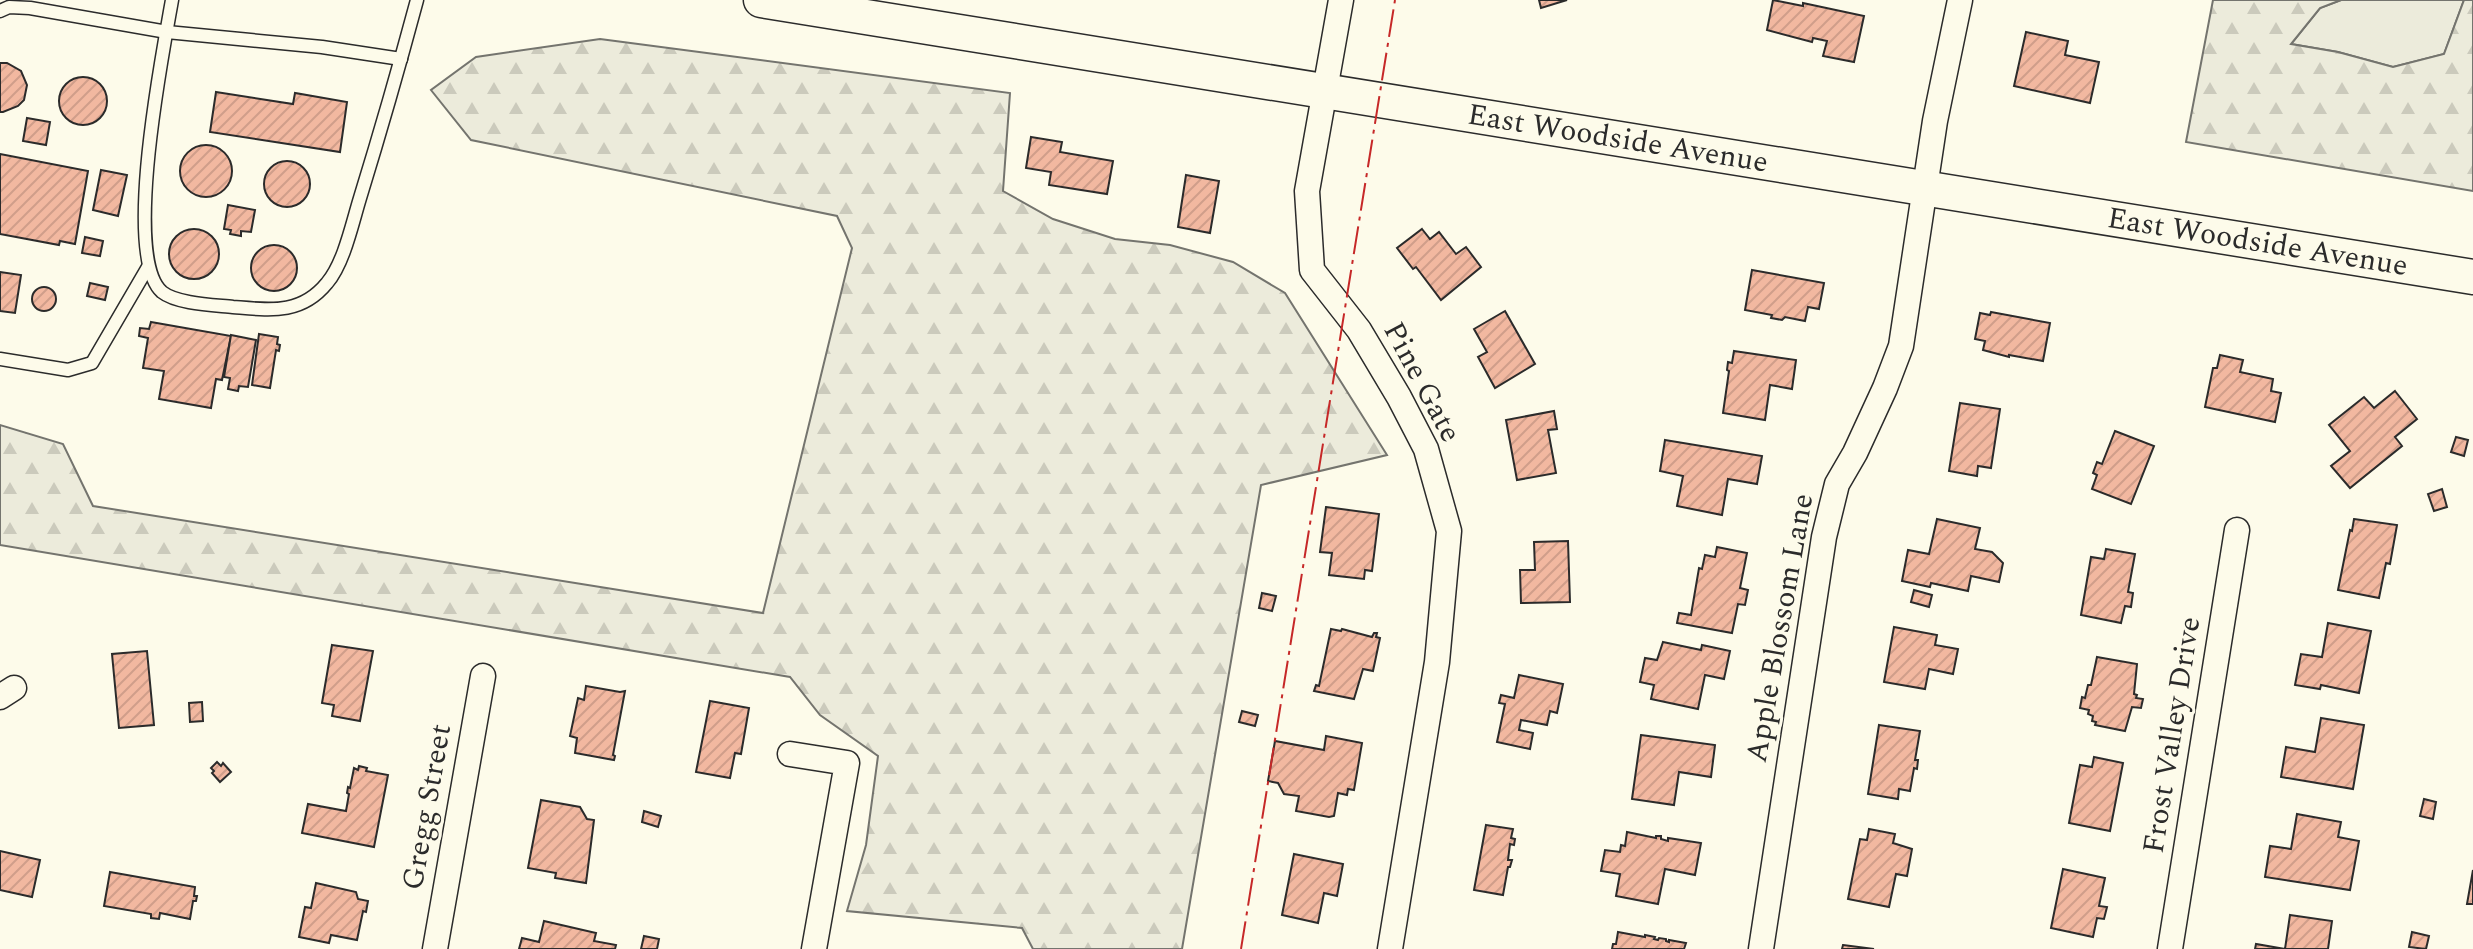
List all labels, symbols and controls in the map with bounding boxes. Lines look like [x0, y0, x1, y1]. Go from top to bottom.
street label: East Woodside Avenue [1464, 92, 1771, 186]
street label: East Woodside Avenue [2104, 195, 2411, 289]
street label: Pine Gate [1371, 313, 1473, 451]
street label: Apple Blossom Lane [1734, 490, 1826, 766]
street label: Frost Valley Drive [2131, 613, 2213, 857]
street label: Gregg Street [390, 720, 464, 894]

